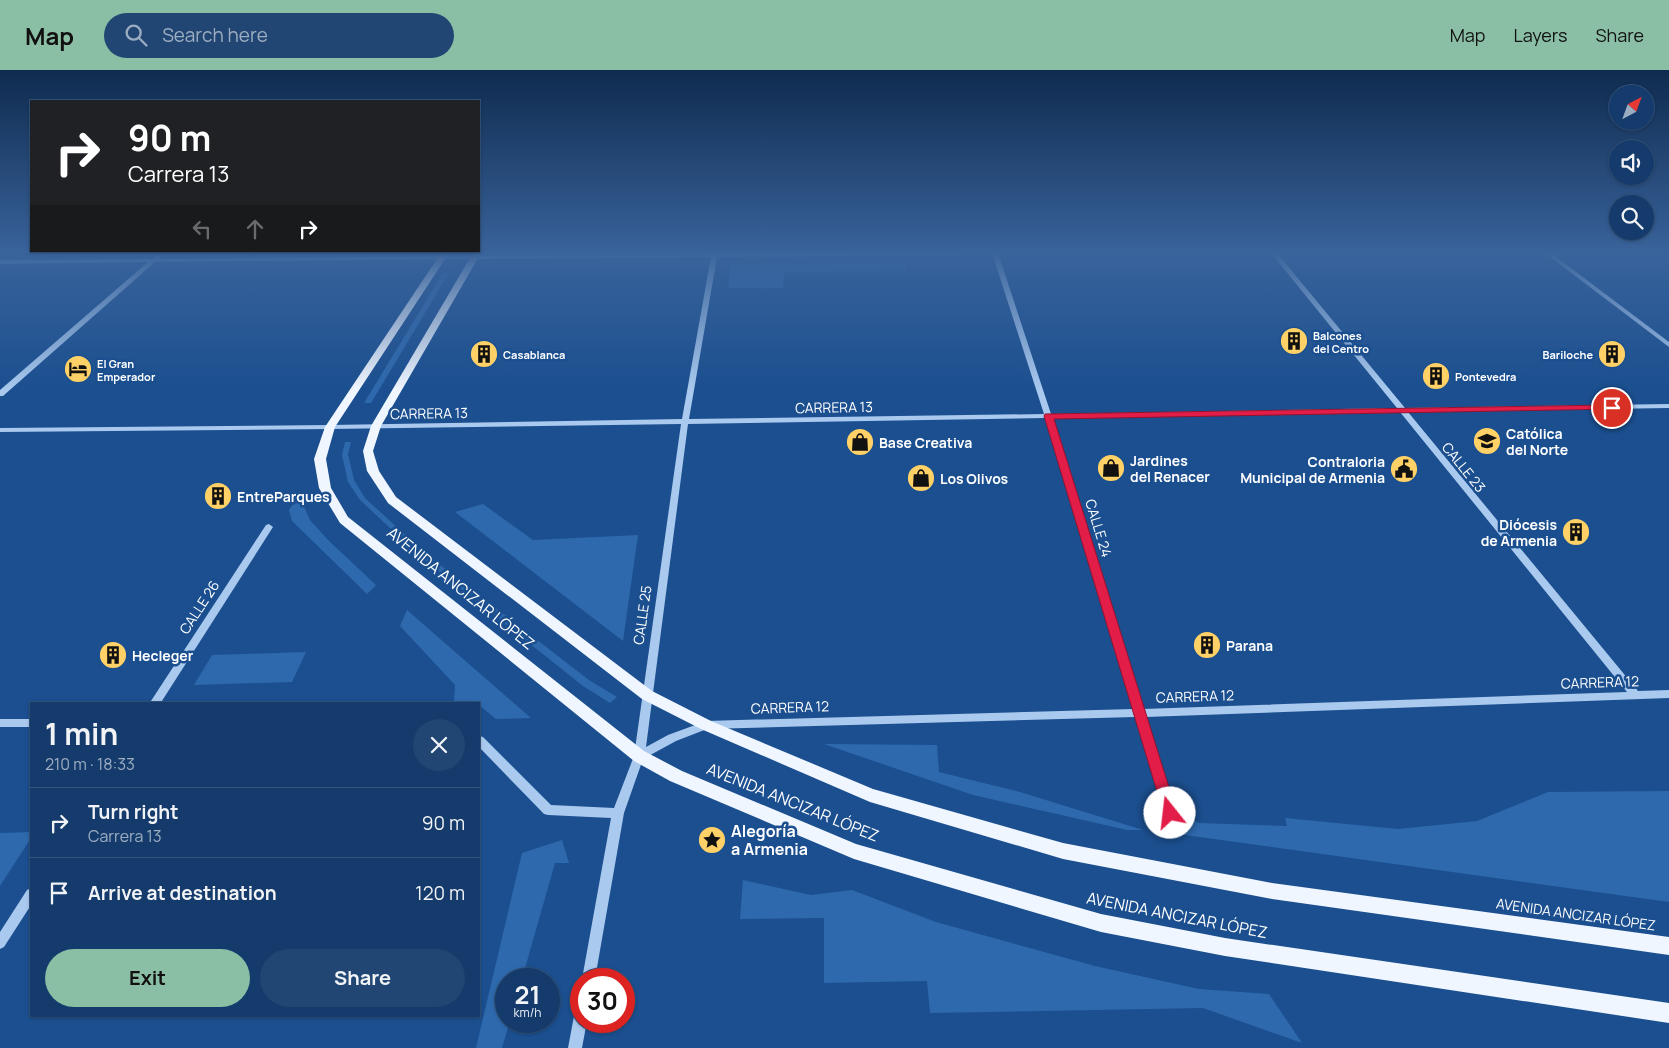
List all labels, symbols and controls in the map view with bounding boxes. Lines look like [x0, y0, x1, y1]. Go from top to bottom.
search box [104, 13, 454, 58]
text: Map [25, 19, 74, 52]
icon: search [122, 21, 150, 49]
text: Search here [162, 22, 268, 48]
text: Map [1450, 23, 1485, 47]
text: Layers [1513, 23, 1567, 47]
text: Share [1595, 23, 1644, 47]
north arrow [1609, 85, 1654, 130]
map controls [1609, 85, 1654, 240]
text: 90 m [128, 114, 211, 162]
icon: right [45, 120, 110, 185]
button: sound [1609, 140, 1654, 185]
text: Carrera 13 [128, 159, 229, 189]
button: search [1609, 195, 1654, 240]
icon: left [188, 215, 216, 243]
icon: ahead [241, 215, 269, 243]
icon: right [294, 215, 322, 243]
building icon: Balcones del Centro [1279, 326, 1309, 356]
place label: Balcones del Centro [1313, 328, 1369, 356]
building icon: Casablanca [469, 339, 499, 369]
building icon: Bariloche [1597, 339, 1627, 369]
place label: Casablanca [503, 347, 565, 362]
place label: Bariloche [1543, 347, 1593, 362]
hotel icon: El Gran Emperador [63, 354, 93, 384]
place label: El Gran Emperador [97, 356, 156, 384]
building icon: Pontevedra [1421, 361, 1451, 391]
place label: Pontevedra [1455, 369, 1516, 384]
pin [1591, 387, 1633, 429]
icon: arrive [1598, 394, 1626, 422]
street label: CARRERA 13 [795, 397, 873, 417]
street label: CARRERA 13 [390, 403, 468, 423]
place label: Católica del Norte [1506, 424, 1568, 459]
school or university icon: Católica del Norte [1472, 426, 1502, 456]
shop icon: Base Creativa [845, 427, 875, 457]
place label: Base Creativa [879, 433, 972, 452]
street label: CALLE 23 [1438, 438, 1490, 496]
place label: Jardines del Renacer [1130, 451, 1210, 486]
place label: Contraloria Municipal de Armenia [1240, 452, 1385, 487]
shop icon: Jardines del Renacer [1096, 453, 1126, 483]
public building icon: Contraloria Municipal de Armenia [1389, 454, 1419, 484]
shop icon: Los Olivos [906, 463, 936, 493]
place label: Los Olivos [940, 469, 1009, 488]
building icon: EntreParques [203, 481, 233, 511]
place label: EntreParques [237, 487, 330, 506]
street label: CALLE 24 [1081, 497, 1117, 559]
place label: Diócesis de Armenia [1481, 515, 1557, 550]
building icon: Diócesis de Armenia [1561, 517, 1591, 547]
street label: AVENIDA ANCIZAR LÓPEZ [383, 522, 539, 654]
street label: CALLE 26 [175, 577, 223, 637]
street label: CALLE 25 [628, 584, 656, 646]
building icon: Parana [1192, 630, 1222, 660]
place label: Parana [1226, 636, 1273, 655]
building icon: Hecleger [98, 640, 128, 670]
place label: Hecleger [132, 646, 194, 665]
street label: CARRERA 12 [1561, 671, 1639, 693]
street label: CARRERA 12 [1156, 685, 1234, 707]
street label: CARRERA 12 [751, 696, 829, 718]
text: 1 min [45, 713, 118, 754]
button: close [413, 719, 465, 771]
text: 210 m · 18:33 [45, 753, 135, 775]
street label: AVENIDA ANCIZAR LÓPEZ [704, 757, 882, 847]
position arrow [1143, 786, 1195, 838]
text: Turn right [88, 799, 178, 825]
icon: right [45, 809, 73, 837]
text: 90 m [422, 810, 465, 836]
place label: Alegoría a Armenia [731, 820, 808, 860]
text: Carrera 13 [88, 825, 162, 847]
place icon: Alegoría a Armenia [697, 825, 727, 855]
icon: arrive [45, 879, 73, 907]
text: Arrive at destination [88, 880, 277, 906]
text: 120 m [415, 880, 465, 906]
street label: AVENIDA ANCIZAR LÓPEZ [1085, 887, 1269, 943]
street label: AVENIDA ANCIZAR LÓPEZ [1495, 893, 1657, 935]
button: Exit [45, 949, 250, 1007]
button: Share [260, 949, 465, 1007]
speed limit sign: 30 [570, 968, 635, 1033]
text: 21 [515, 977, 540, 1012]
text: km/h [514, 1004, 541, 1021]

